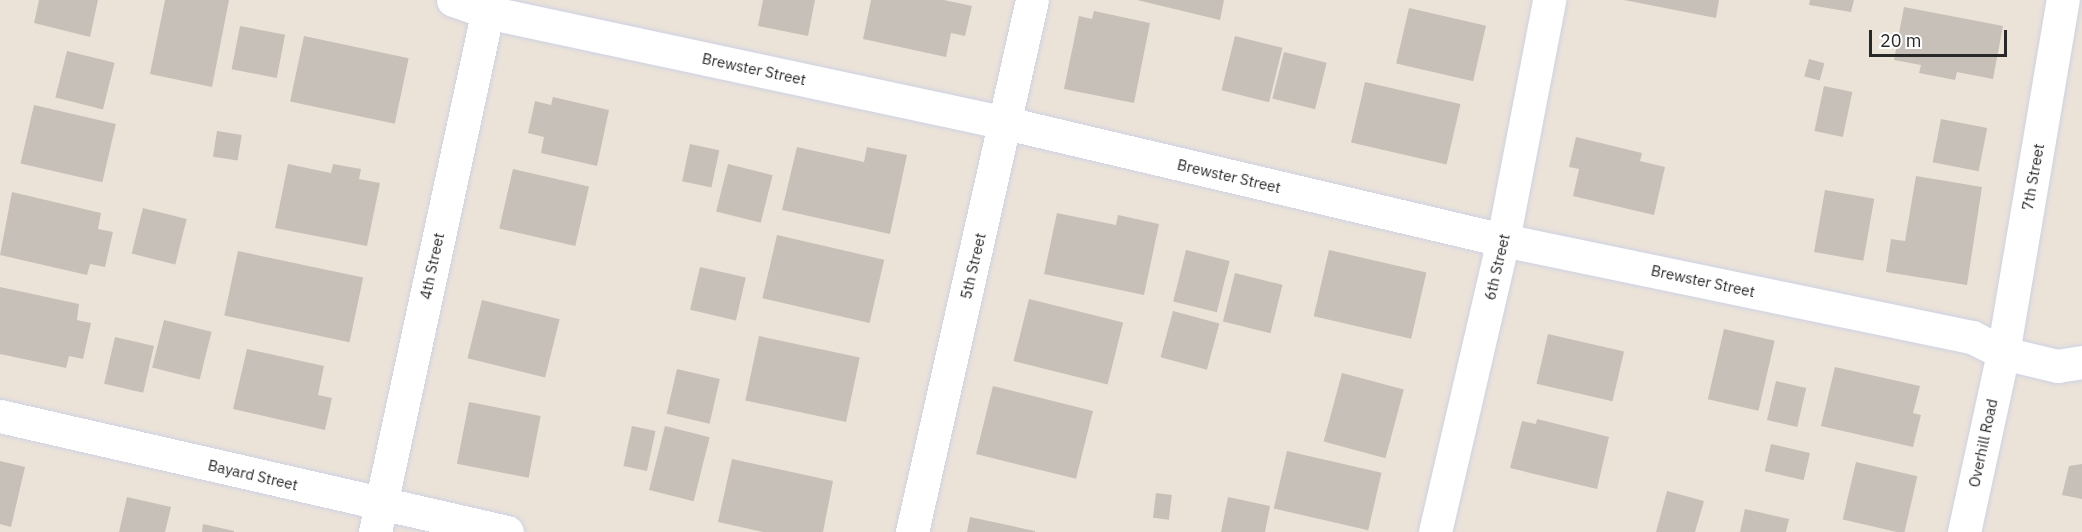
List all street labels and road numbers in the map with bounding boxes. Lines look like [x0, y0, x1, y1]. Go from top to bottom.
street label: Brewster Street [700, 49, 808, 89]
street label: 7th Street [2018, 142, 2048, 212]
street label: Brewster Street [1175, 155, 1283, 197]
street label: 4th Street [416, 231, 448, 301]
street label: 5th Street [957, 231, 989, 301]
street label: 6th Street [1481, 232, 1513, 302]
street label: Brewster Street [1649, 261, 1757, 301]
street label: Overhill Road [1965, 397, 2001, 489]
street label: Bayard Street [206, 456, 300, 494]

